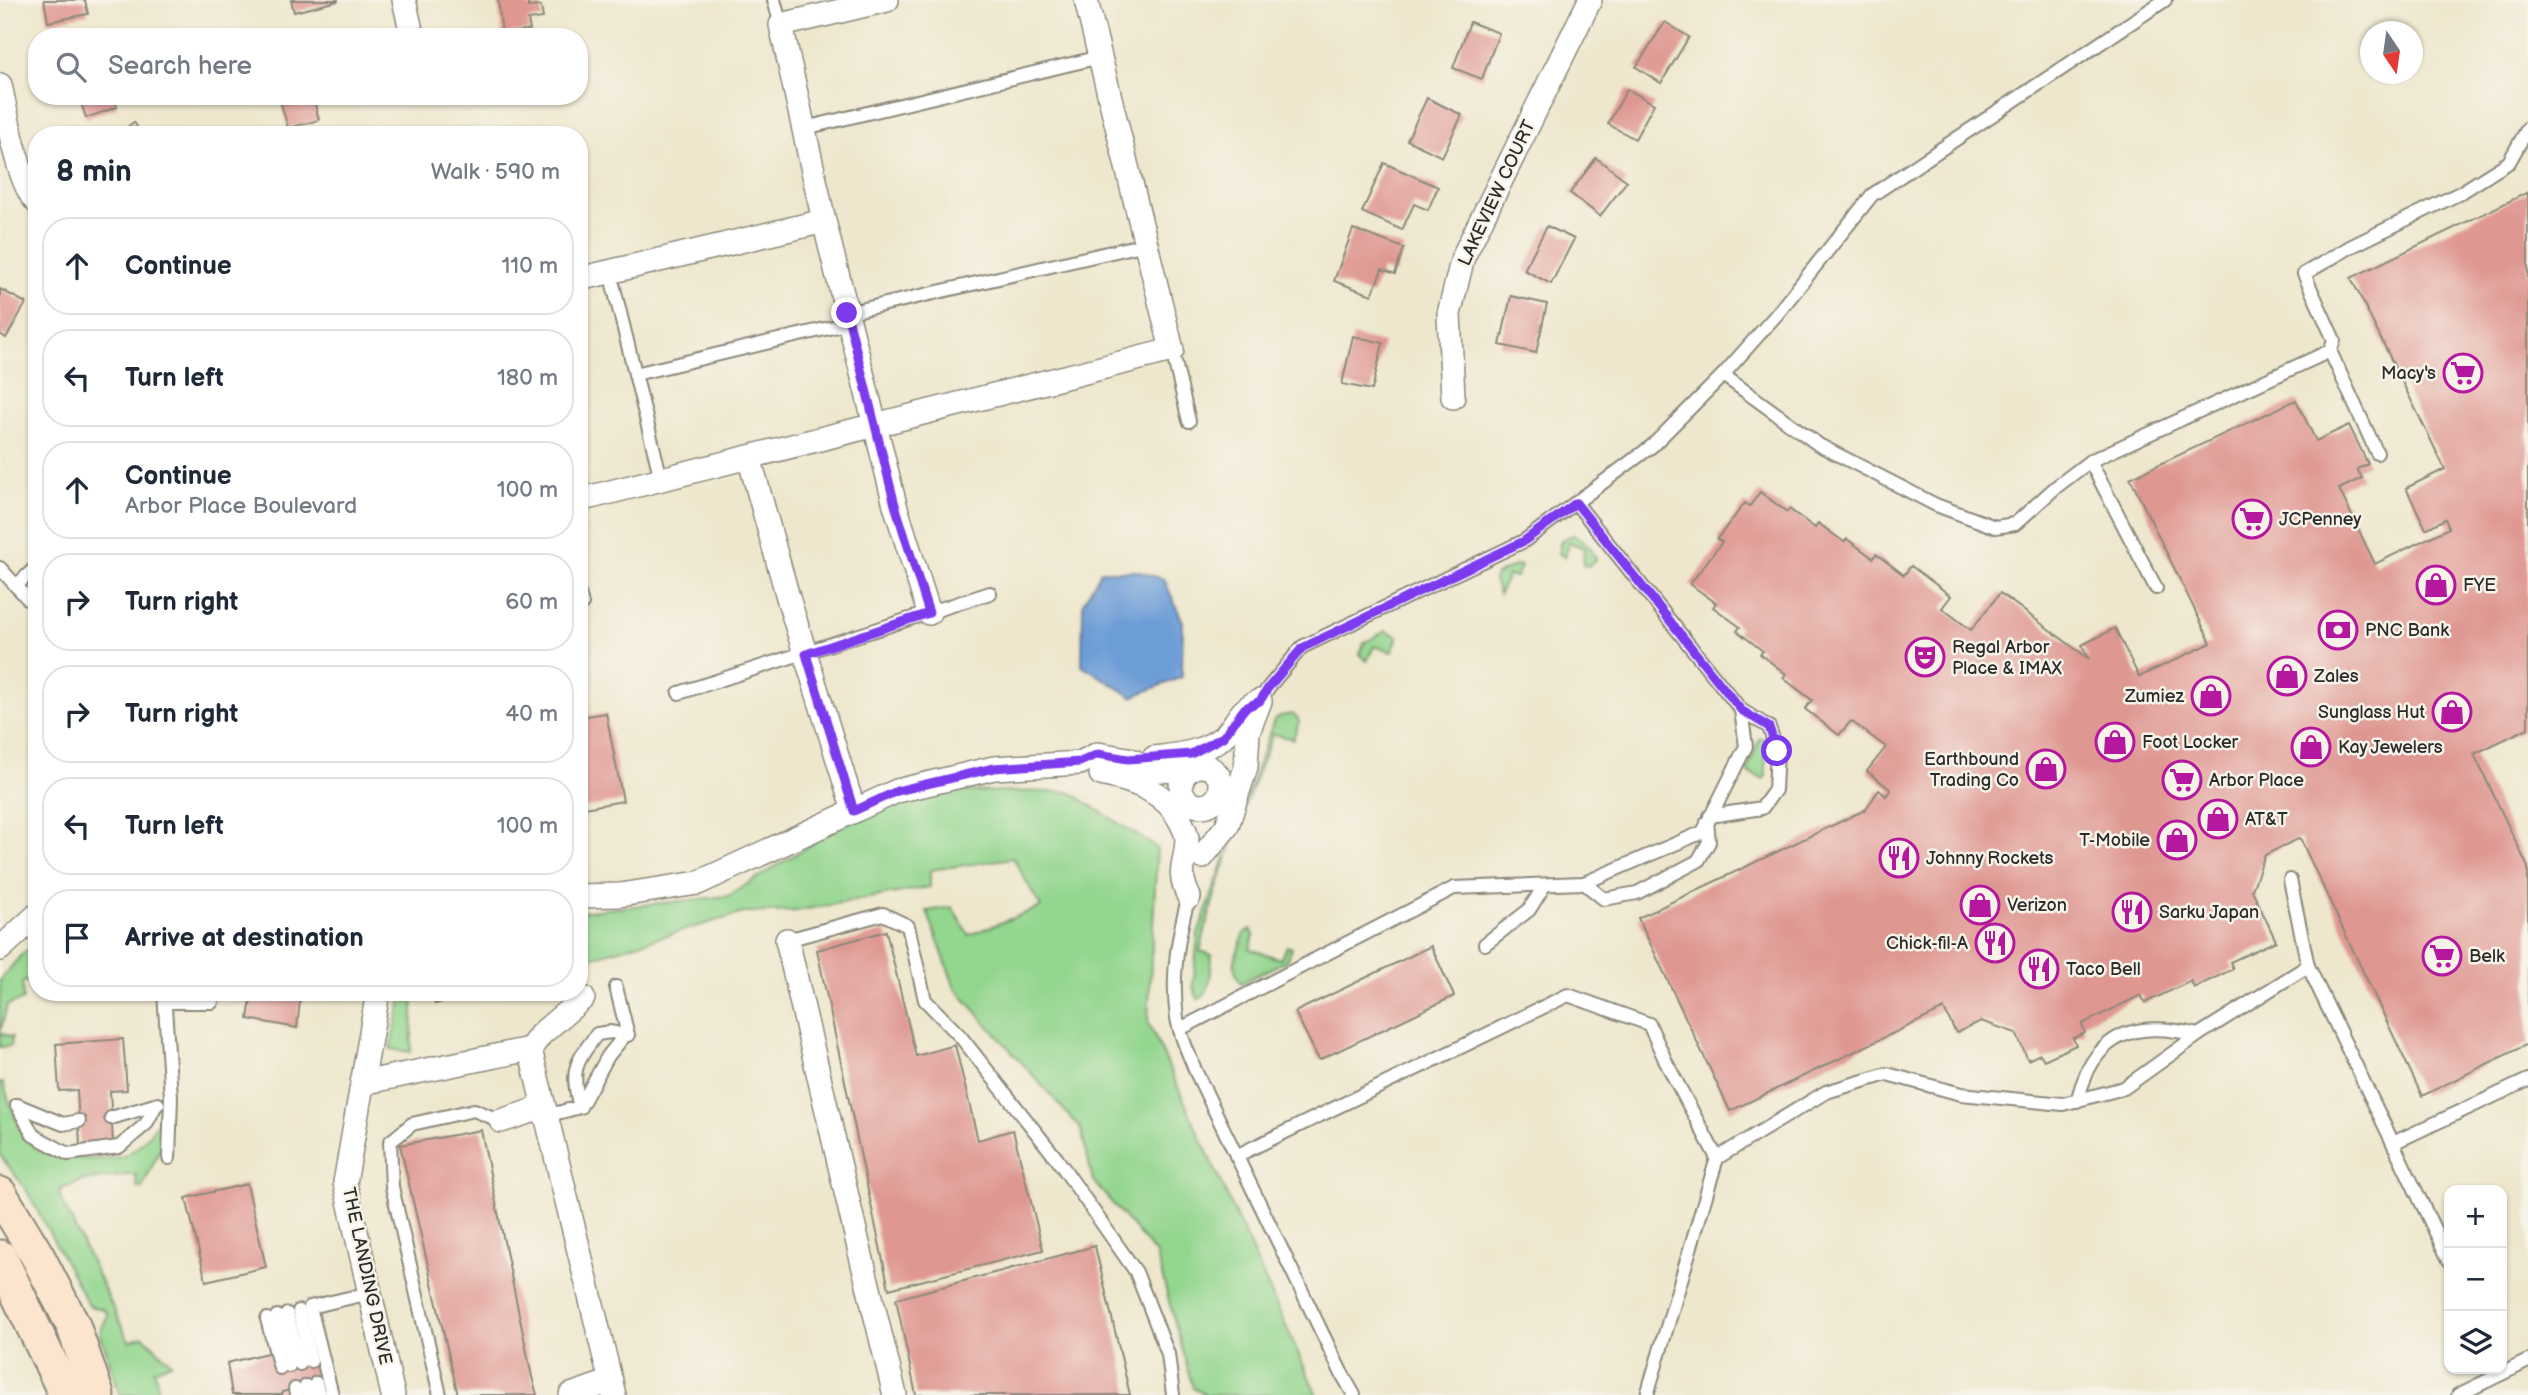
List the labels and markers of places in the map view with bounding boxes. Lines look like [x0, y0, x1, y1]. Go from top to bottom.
supermarket icon: Macy's [2442, 352, 2484, 394]
place label: Macy's [2381, 363, 2436, 384]
supermarket icon: JCPenney [2231, 498, 2273, 540]
place label: JCPenney [2279, 509, 2362, 530]
shop icon: FYE [2415, 564, 2457, 606]
place label: FYE [2463, 575, 2496, 596]
bank icon: PNC Bank [2317, 609, 2359, 651]
place label: PNC Bank [2365, 620, 2449, 641]
theatre icon: Regal Arbor Place & IMAX [1904, 636, 1946, 678]
place label: Regal Arbor Place & IMAX [1952, 637, 2062, 679]
shop icon: Zales [2266, 655, 2308, 697]
place label: Zales [2313, 666, 2359, 687]
shop icon: Zumiez [2190, 675, 2232, 717]
place label: Zumiez [2124, 686, 2184, 707]
shop icon: Sunglass Hut [2431, 691, 2473, 733]
place label: Sunglass Hut [2318, 702, 2425, 723]
shop icon: Foot Locker [2094, 721, 2136, 763]
shop icon: Kay Jewelers [2290, 726, 2332, 768]
place label: Foot Locker [2142, 732, 2239, 753]
place label: Kay Jewelers [2338, 737, 2443, 758]
shop icon: Earthbound Trading Co [2025, 748, 2067, 790]
place label: Earthbound Trading Co [1924, 749, 2019, 791]
supermarket icon: Arbor Place [2161, 759, 2203, 801]
place label: Arbor Place [2209, 770, 2304, 791]
shop icon: AT&T [2197, 798, 2239, 840]
place label: AT&T [2245, 809, 2288, 830]
shop icon: T-Mobile [2156, 819, 2198, 861]
place label: T-Mobile [2079, 830, 2150, 851]
restaurant icon: Johnny Rockets [1878, 837, 1920, 879]
place label: Johnny Rockets [1926, 848, 2053, 869]
shop icon: Verizon [1959, 884, 2001, 926]
restaurant icon: Sarku Japan [2111, 891, 2153, 933]
place label: Verizon [2007, 895, 2067, 916]
place label: Sarku Japan [2159, 902, 2259, 923]
restaurant icon: Chick-fil-A [1974, 922, 2016, 964]
place label: Chick-fil-A [1886, 933, 1968, 954]
supermarket icon: Belk [2421, 935, 2463, 977]
place label: Belk [2469, 946, 2505, 967]
restaurant icon: Taco Bell [2018, 948, 2060, 990]
place label: Taco Bell [2066, 959, 2141, 980]

